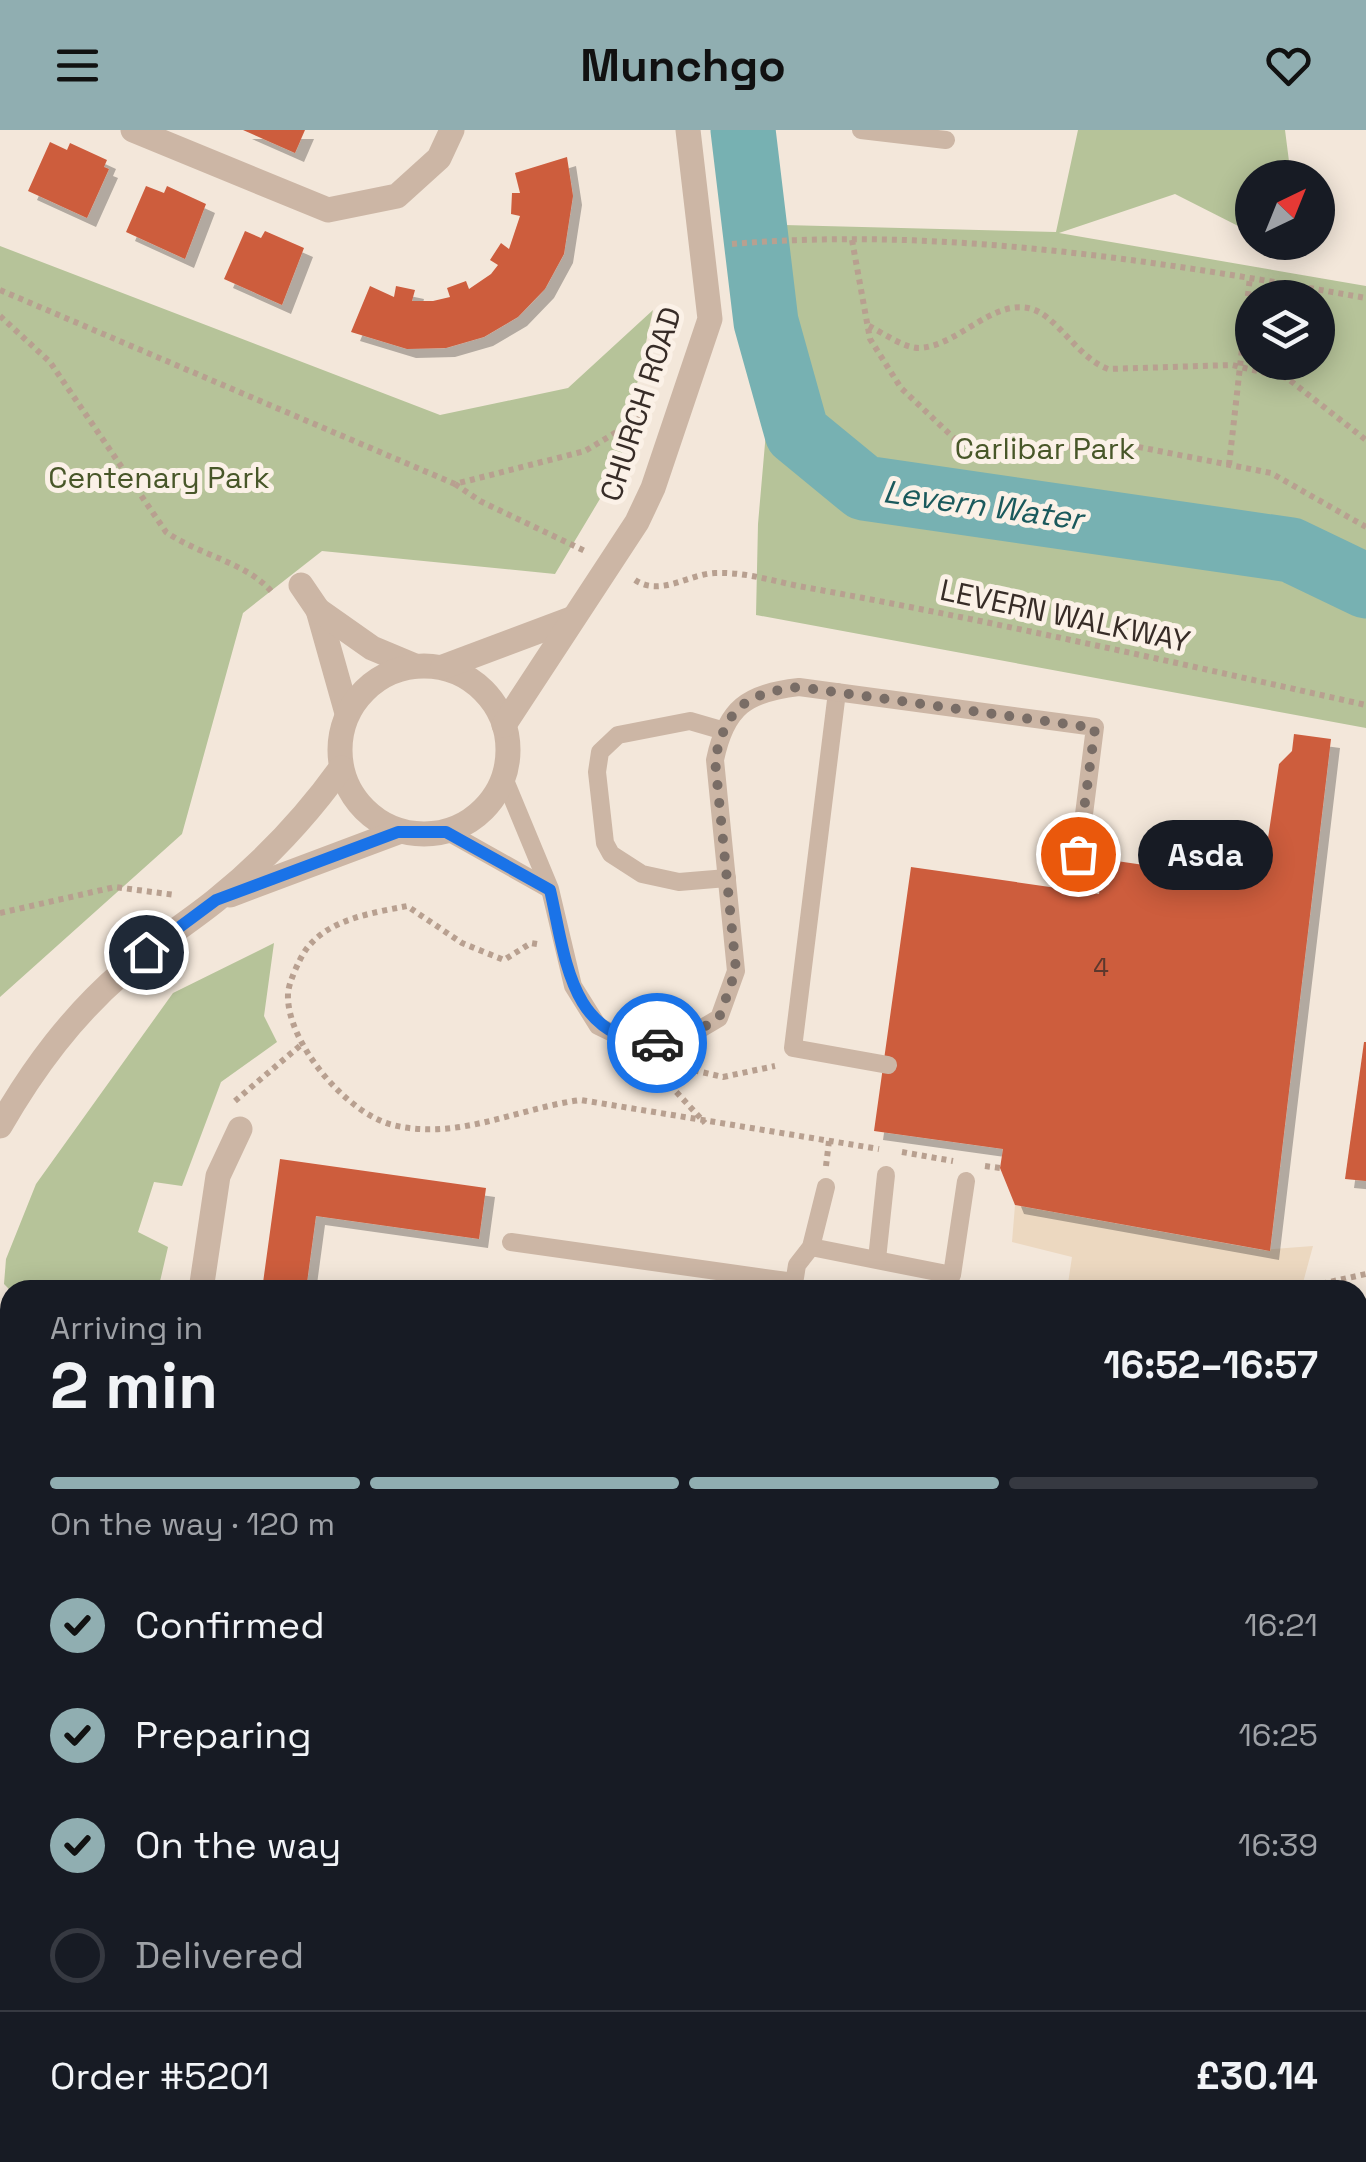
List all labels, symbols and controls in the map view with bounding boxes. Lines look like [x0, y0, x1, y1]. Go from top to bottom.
text: Munchgo [580, 37, 786, 94]
icon: menu [50, 38, 105, 93]
icon: heart [1261, 38, 1316, 93]
north arrow [1235, 160, 1335, 260]
map controls [1235, 160, 1335, 380]
button: layers [1235, 280, 1335, 380]
street label: CHURCH ROAD [591, 302, 690, 506]
park label: Carlibar Park [955, 429, 1135, 468]
park label: Centenary Park [48, 458, 270, 497]
water label: Levern Water [881, 471, 1088, 539]
street label: LEVERN WALKWAY [937, 570, 1194, 661]
pin [1036, 812, 1121, 897]
callout: Asda [1138, 819, 1273, 889]
icon: bag [1051, 827, 1106, 882]
text: Asda [1168, 835, 1243, 875]
pin [104, 910, 189, 995]
icon: home [119, 925, 174, 980]
house number: 4 [1093, 951, 1109, 983]
courier [607, 993, 707, 1093]
icon: car [630, 1016, 685, 1071]
text: Arriving in [50, 1308, 203, 1348]
text: 16:52–16:57 [1103, 1341, 1318, 1389]
text: 2 min [50, 1344, 218, 1427]
text: On the way · 120 m [50, 1504, 335, 1544]
icon: check [50, 1598, 105, 1653]
text: Confirmed [135, 1601, 325, 1649]
text: 16:21 [1244, 1605, 1318, 1645]
icon: check [50, 1708, 105, 1763]
text: Preparing [135, 1711, 312, 1759]
text: 16:25 [1238, 1715, 1318, 1755]
icon: check [50, 1818, 105, 1873]
text: On the way [135, 1821, 341, 1869]
text: 16:39 [1238, 1825, 1318, 1865]
text: Delivered [135, 1931, 304, 1979]
text: Order #5201 [50, 2052, 270, 2100]
text: £30.14 [1196, 2052, 1318, 2100]

